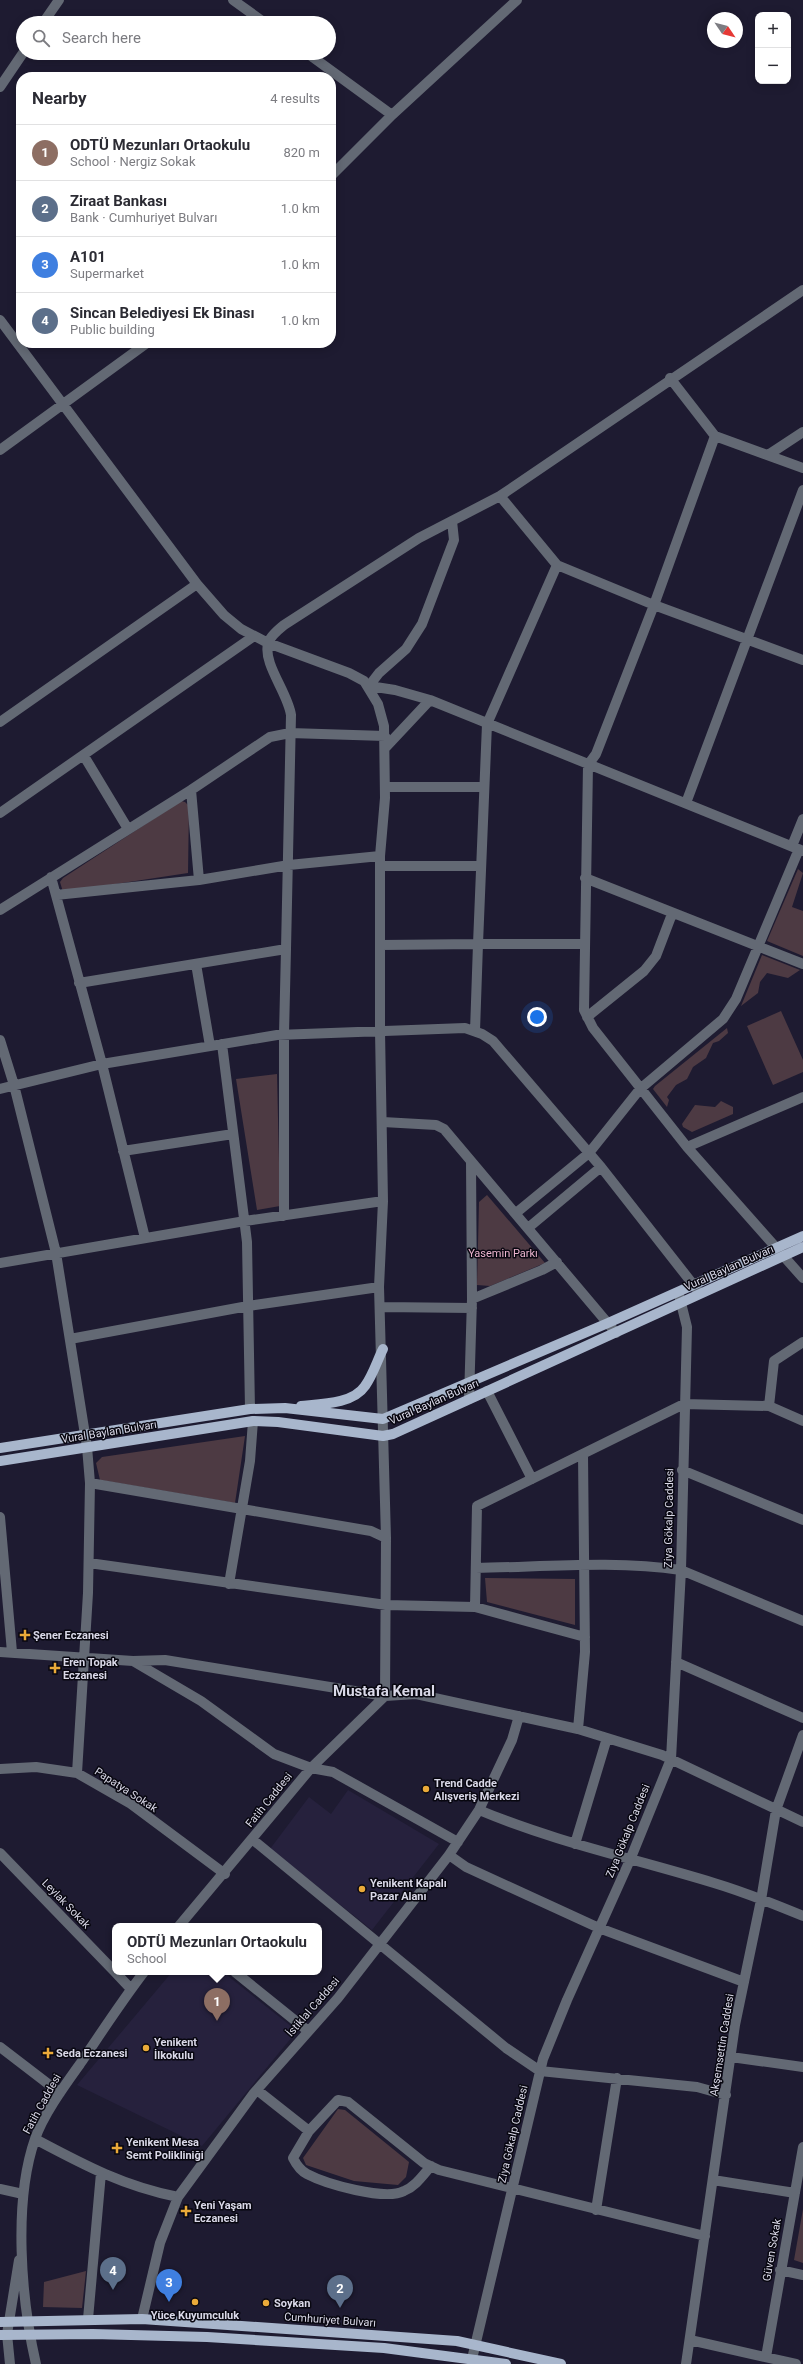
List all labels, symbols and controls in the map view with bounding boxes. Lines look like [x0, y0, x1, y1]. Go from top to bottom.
north arrow [707, 12, 743, 48]
map controls [755, 12, 791, 84]
button: + [755, 12, 791, 48]
search box [16, 16, 336, 60]
icon: search [30, 27, 52, 49]
text: Search here [62, 29, 141, 47]
button: − [755, 48, 791, 84]
text: Nearby [32, 88, 87, 108]
text: 4 results [270, 91, 320, 106]
text: ODTÜ Mezunları Ortaokulu [70, 136, 250, 154]
text: 1 [41, 145, 49, 160]
text: 820 m [283, 145, 320, 160]
text: School · Nergiz Sokak [70, 154, 196, 169]
text: Ziraat Bankası [70, 192, 167, 210]
text: 2 [41, 201, 49, 216]
text: 1.0 km [281, 201, 320, 216]
text: Bank · Cumhuriyet Bulvarı [70, 210, 217, 225]
text: A101 [70, 248, 106, 266]
text: 3 [41, 257, 49, 272]
text: 1.0 km [281, 257, 320, 272]
text: Supermarket [70, 266, 144, 281]
text: Sincan Belediyesi Ek Binası [70, 304, 255, 322]
text: 4 [41, 313, 49, 328]
text: 1.0 km [281, 313, 320, 328]
text: Public building [70, 322, 155, 337]
your location [527, 1007, 547, 1027]
street label: Vural Baylan Bulvarı [682, 1242, 776, 1294]
park label: Yasemin Parkı [468, 1247, 538, 1260]
street label: Vural Baylan Bulvarı [387, 1376, 481, 1428]
street label: Vural Baylan Bulvarı [60, 1418, 158, 1446]
street label: Ziya Gökalp Caddesi [662, 1468, 676, 1568]
place label: Şener Eczanesi [33, 1629, 109, 1642]
marker: Şener Eczanesi [20, 1630, 30, 1640]
place label: Eren Topak Eczanesi [63, 1656, 118, 1682]
marker: Eren Topak Eczanesi [50, 1663, 60, 1673]
district label: Mustafa Kemal [333, 1682, 435, 1700]
street label: Papatya Sokak [92, 1765, 160, 1815]
street label: Fatih Caddesi [243, 1770, 295, 1830]
place label: Trend Cadde Alışveriş Merkezi [434, 1777, 520, 1803]
street label: Ziya Gökalp Caddesi [603, 1782, 653, 1880]
marker: Trend Cadde Alışveriş Merkezi [421, 1784, 431, 1794]
street label: Leylak Sokak [39, 1877, 93, 1932]
place label: Yenikent Kapalı Pazar Alanı [370, 1877, 447, 1903]
marker: Yenikent Kapalı Pazar Alanı [357, 1884, 367, 1894]
popup [112, 1923, 322, 1975]
text: ODTÜ Mezunları Ortaokulu [127, 1933, 307, 1951]
text: School [127, 1951, 167, 1966]
street label: İstiklal Caddesi [284, 1975, 342, 2039]
pin: 1 [204, 1988, 230, 2021]
street label: Akşemsettin Caddesi [707, 1993, 737, 2097]
place label: Yenikent İlkokulu [154, 2036, 197, 2062]
marker: Yenikent İlkokulu [141, 2043, 151, 2053]
place label: Seda Eczanesi [56, 2047, 128, 2060]
marker: Seda Eczanesi [43, 2048, 53, 2058]
street label: Fatih Caddesi [20, 2072, 64, 2136]
street label: Ziya Gökalp Caddesi [495, 2084, 531, 2184]
place label: Yenikent Mesa Semt Polikliniği [126, 2136, 204, 2162]
marker: Yenikent Mesa Semt Polikliniği [111, 2142, 123, 2154]
place label: Yeni Yaşam Eczanesi [194, 2199, 252, 2225]
marker: Yeni Yaşam Eczanesi [181, 2206, 191, 2216]
street label: Güven Sokak [760, 2217, 784, 2282]
pin: 4 [100, 2257, 126, 2290]
pin: 3 [156, 2269, 182, 2302]
pin: 2 [327, 2275, 353, 2308]
marker: Yüce Kuyumculuk [190, 2297, 200, 2307]
place label: Soykan [274, 2297, 310, 2310]
marker: Soykan [261, 2298, 271, 2308]
place label: Yüce Kuyumculuk [151, 2309, 239, 2322]
street label: Cumhuriyet Bulvarı [284, 2310, 376, 2330]

